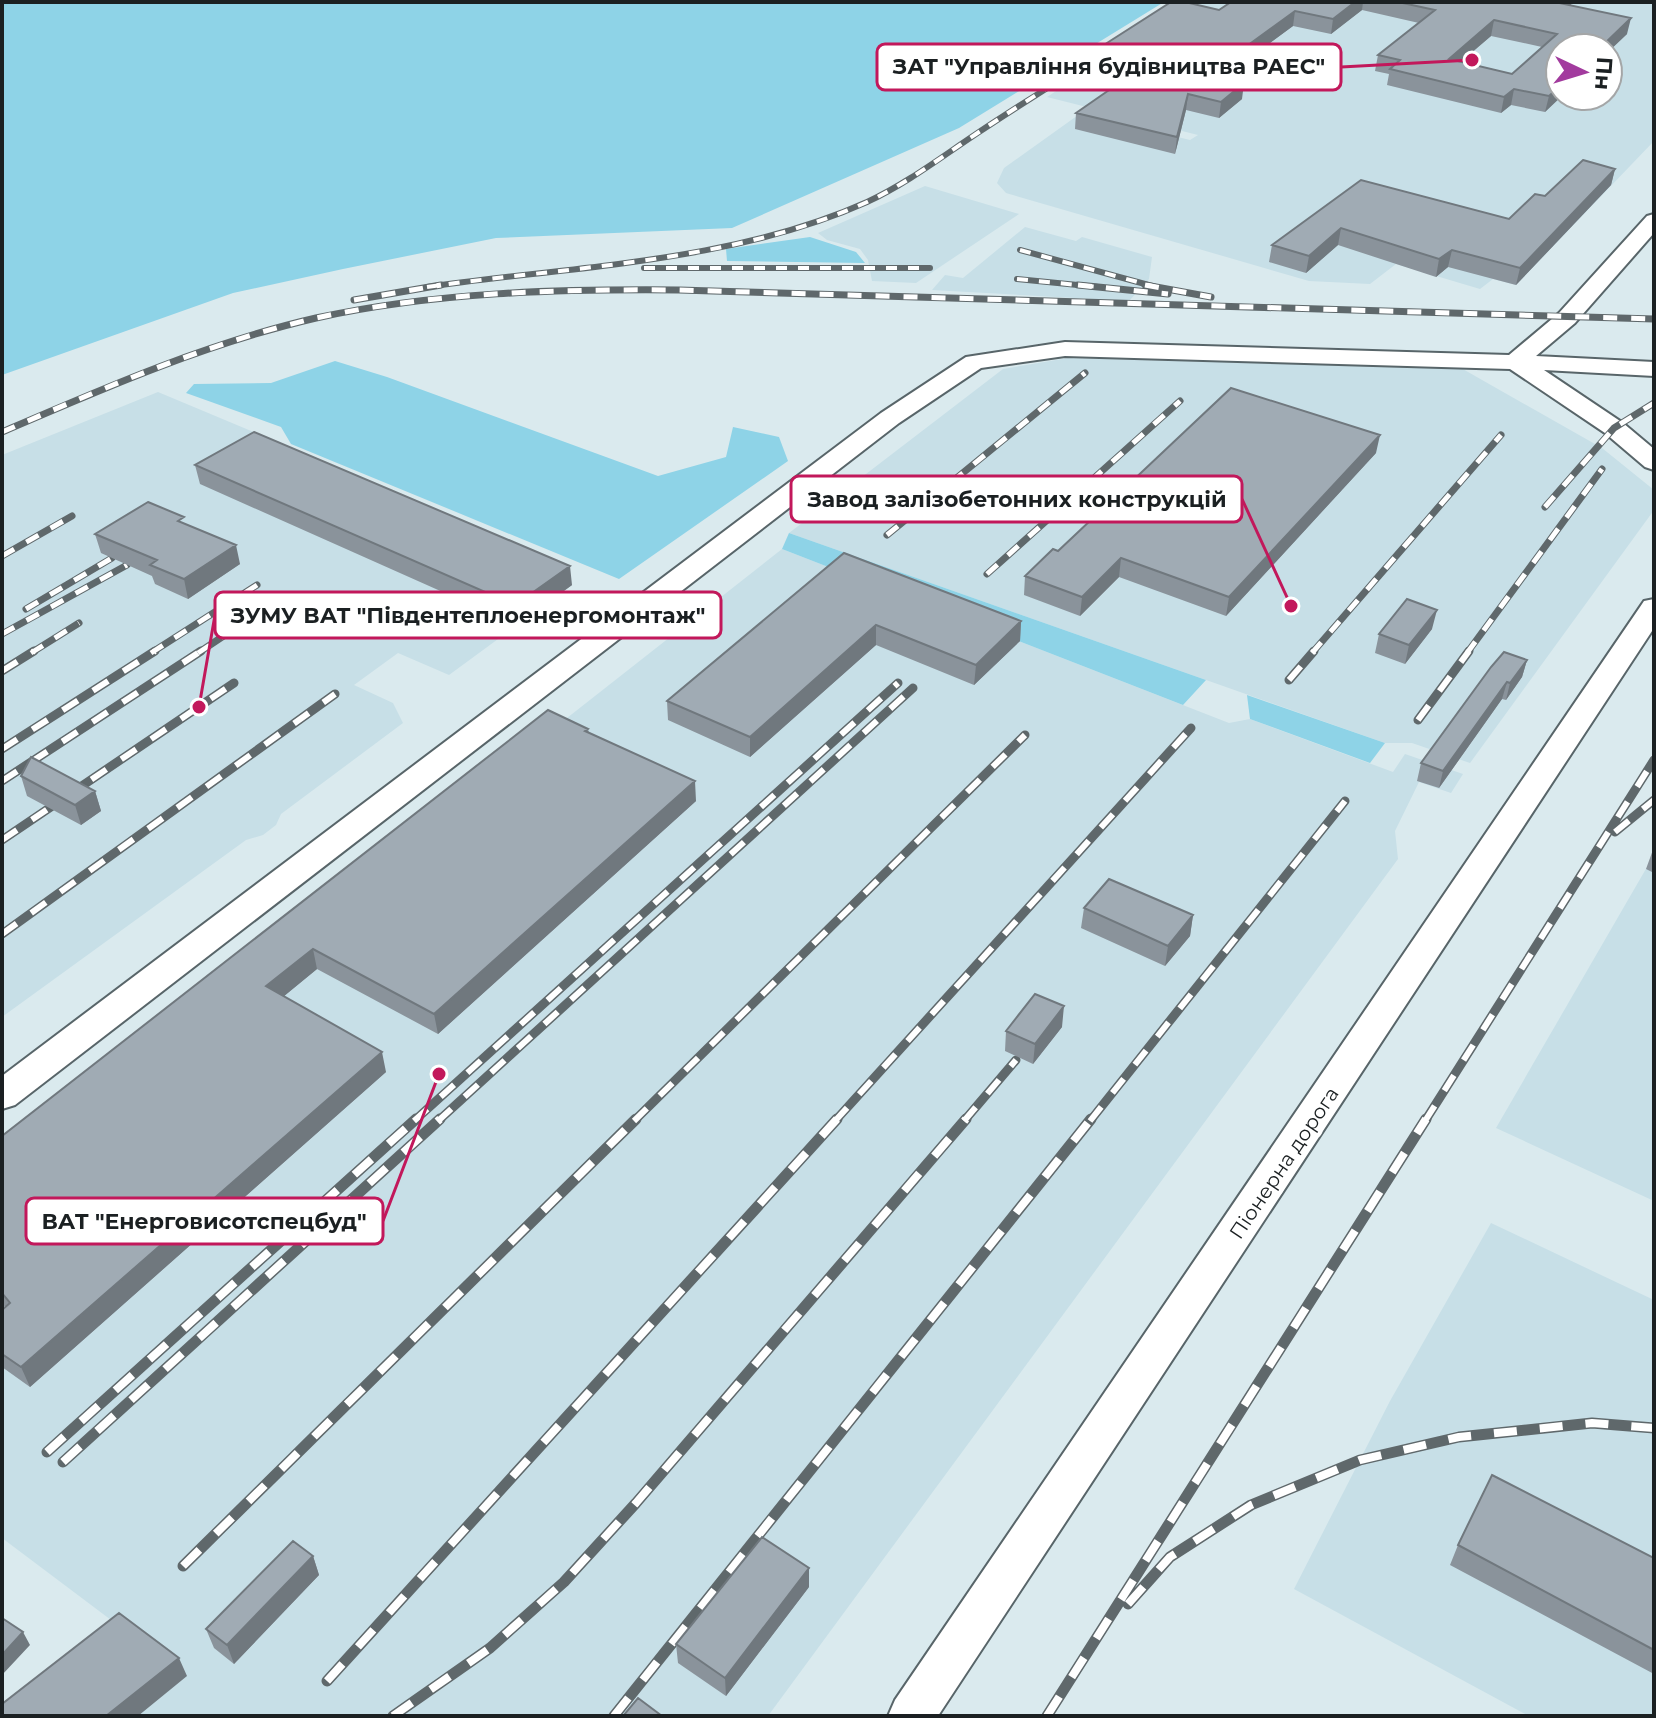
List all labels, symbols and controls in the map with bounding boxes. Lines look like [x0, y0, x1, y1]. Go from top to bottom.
north arrow [1544, 32, 1624, 112]
callout: ЗАТ "Управління будівництва РАЕС" [877, 44, 1341, 90]
text: ЗАТ "Управління будівництва РАЕС" [892, 53, 1325, 80]
text: Пн [1589, 56, 1618, 91]
callout: Завод залізобетонних конструкцій [791, 476, 1242, 522]
text: Завод залізобетонних конструкцій [806, 486, 1227, 513]
callout: ЗУМУ ВАТ "Південтеплоенергомонтаж" [215, 592, 721, 638]
text: ЗУМУ ВАТ "Південтеплоенергомонтаж" [230, 602, 705, 629]
street label: Піонерна дорога [1224, 1083, 1344, 1243]
callout: ВАТ "Енерговисотспецбуд" [26, 1198, 383, 1244]
text: ВАТ "Енерговисотспецбуд" [41, 1208, 367, 1235]

